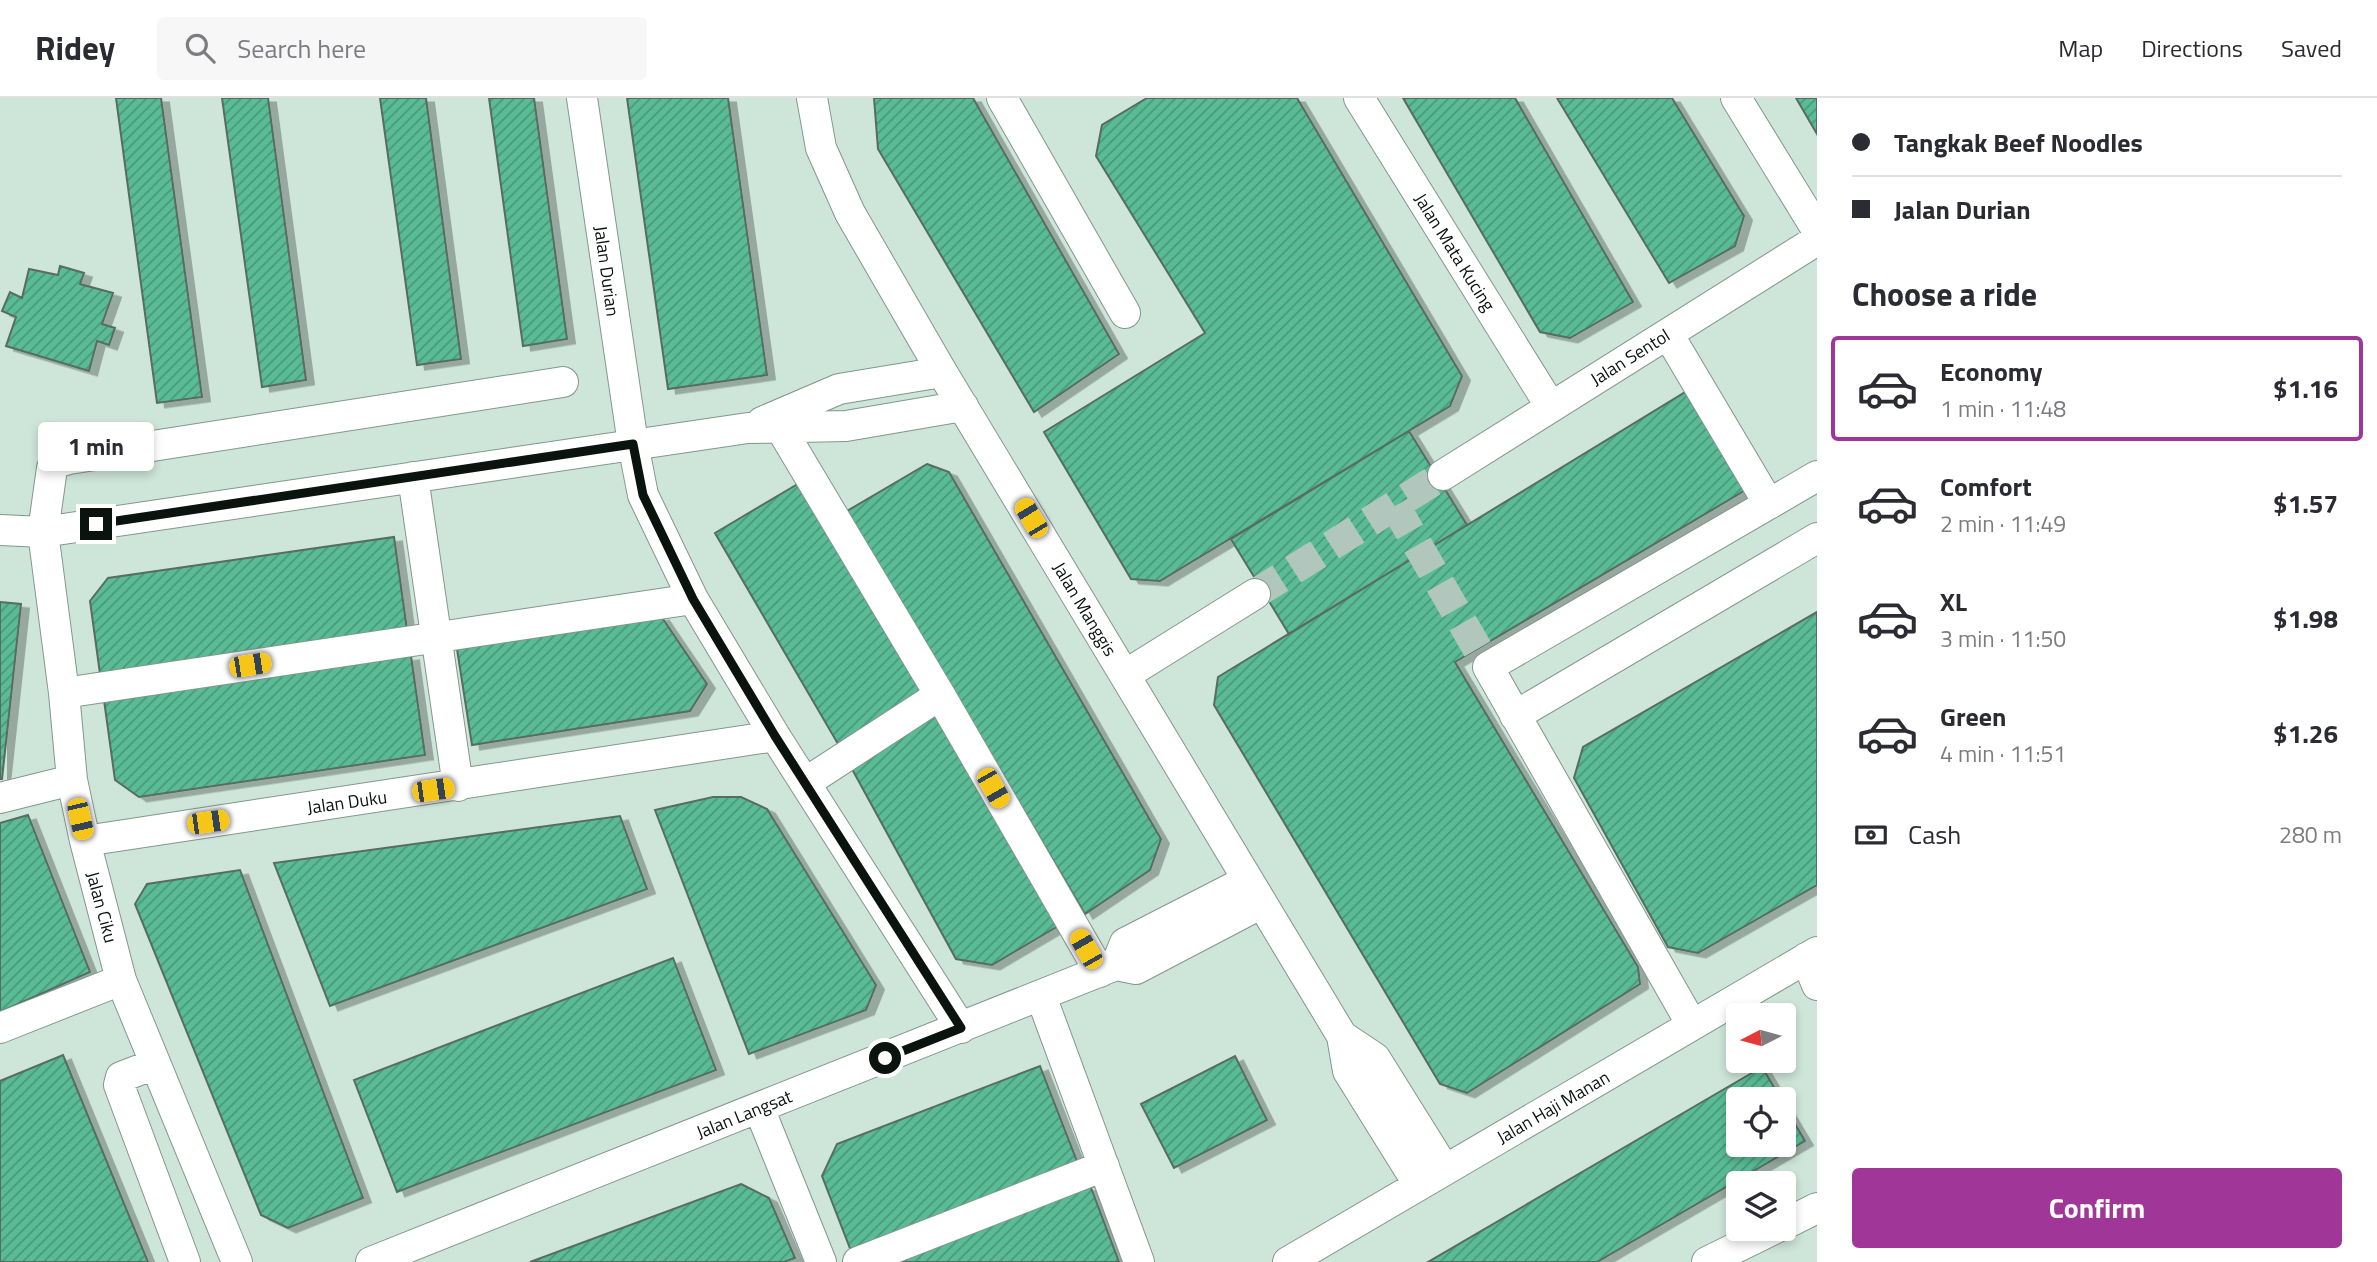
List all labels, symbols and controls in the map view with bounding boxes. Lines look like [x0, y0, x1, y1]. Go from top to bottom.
search box [157, 17, 647, 80]
text: Ridey [35, 23, 115, 73]
icon: search [181, 29, 219, 67]
text: Search here [237, 29, 366, 68]
text: Map [2058, 30, 2103, 66]
text: Directions [2141, 30, 2243, 66]
text: Saved [2281, 30, 2342, 66]
text: Tangkak Beef Noodles [1894, 123, 2143, 162]
street label: Jalan Mata Kucing [1408, 188, 1502, 316]
text: Jalan Durian [1894, 190, 2031, 229]
street label: Jalan Durian [587, 224, 627, 318]
text: Choose a ride [1852, 270, 2037, 318]
street label: Jalan Sentol [1585, 322, 1675, 392]
text: Economy [1940, 352, 2042, 391]
icon: car [1856, 357, 1919, 420]
text: $1.16 [2273, 369, 2338, 408]
text: 1 min · 11:48 [1940, 391, 2066, 426]
callout: 1 min [38, 422, 154, 472]
text: 1 min [68, 429, 124, 464]
text: Comfort [1940, 467, 2032, 506]
icon: car [1856, 472, 1919, 535]
text: $1.57 [2273, 484, 2338, 523]
car [1012, 495, 1051, 541]
text: 2 min · 11:49 [1940, 506, 2066, 541]
route end [80, 508, 112, 540]
street label: Jalan Manggis [1046, 557, 1124, 661]
text: XL [1940, 582, 1967, 621]
icon: car [1856, 587, 1919, 650]
text: $1.98 [2273, 599, 2338, 638]
text: 3 min · 11:50 [1940, 621, 2066, 656]
car [228, 651, 273, 679]
text: Green [1940, 697, 2006, 736]
icon: car [1856, 702, 1919, 765]
text: $1.26 [2273, 714, 2338, 753]
text: 4 min · 11:51 [1940, 736, 2066, 771]
car [974, 765, 1013, 811]
car [411, 777, 456, 803]
street label: Jalan Duku [305, 783, 389, 821]
car [66, 796, 95, 842]
car [186, 809, 231, 835]
text: Cash [1908, 815, 1961, 854]
icon: cash [1852, 816, 1890, 854]
text: 280 m [2279, 817, 2342, 852]
street label: Jalan Ciku [80, 868, 124, 946]
car [1067, 926, 1106, 972]
north arrow [1726, 1003, 1796, 1073]
map controls [1726, 1003, 1796, 1241]
route start [869, 1042, 901, 1074]
street label: Jalan Haji Manan [1491, 1064, 1615, 1150]
street label: Jalan Langsat [692, 1082, 797, 1145]
button: locate [1726, 1087, 1796, 1157]
button: Confirm [1852, 1168, 2342, 1248]
button: layers [1726, 1171, 1796, 1241]

